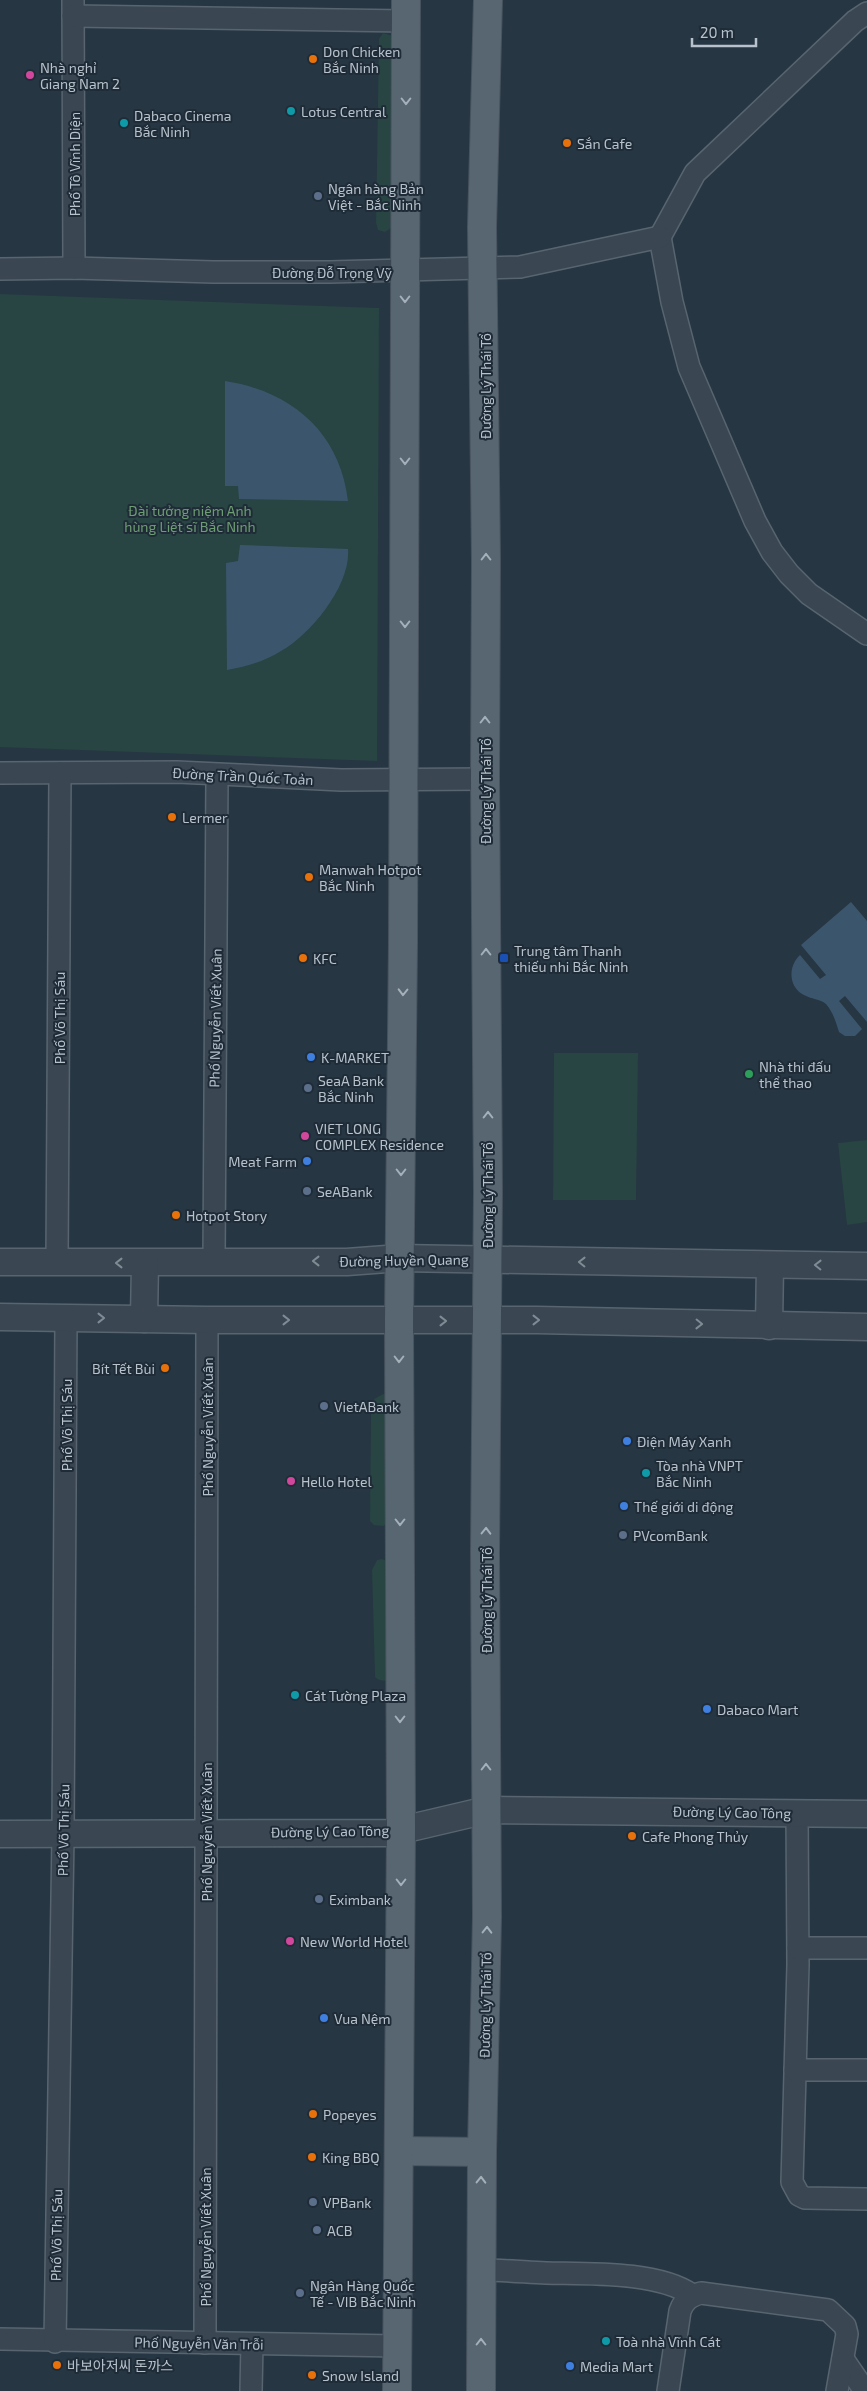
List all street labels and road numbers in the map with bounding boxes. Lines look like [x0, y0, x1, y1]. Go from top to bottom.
street label: Phố Tô Vĩnh Diện [66, 112, 83, 216]
street label: Đường Đỗ Trọng Vỹ [272, 264, 393, 281]
street label: Đường Lý Thái Tổ [477, 333, 494, 439]
street label: Đường Lý Thái Tổ [477, 738, 494, 844]
street label: Đường Trần Quốc Toản [172, 764, 314, 788]
street label: Phố Nguyễn Viết Xuân [205, 948, 225, 1088]
street label: Phố Võ Thị Sáu [51, 972, 68, 1064]
street label: Đường Lý Thái Tổ [479, 1142, 496, 1248]
street label: Đường Huyền Quang [339, 1250, 469, 1270]
street label: Phố Nguyễn Viết Xuân [199, 1357, 216, 1497]
street label: Phố Võ Thị Sáu [58, 1379, 75, 1471]
street label: Đường Lý Thái Tổ [478, 1547, 495, 1653]
street label: Phố Nguyễn Viết Xuân [198, 1762, 215, 1902]
street label: Phố Võ Thị Sáu [54, 1784, 72, 1876]
street label: Đường Lý Cao Tông [673, 1802, 791, 1822]
street label: Đường Lý Cao Tông [271, 1821, 389, 1841]
street label: Đường Lý Thái Tổ [476, 1952, 494, 2058]
street label: Phố Nguyễn Viết Xuân [197, 2167, 214, 2307]
street label: Phố Võ Thị Sáu [47, 2189, 65, 2281]
street label: Phố Nguyễn Văn Trỗi [134, 2333, 264, 2353]

